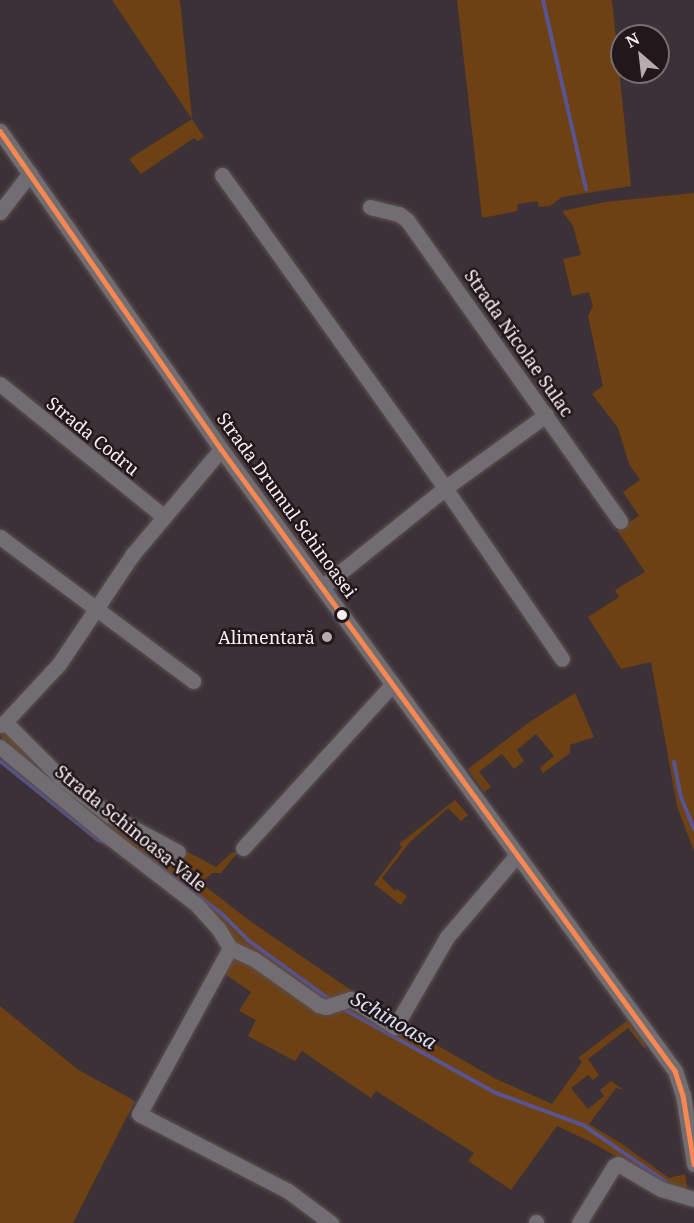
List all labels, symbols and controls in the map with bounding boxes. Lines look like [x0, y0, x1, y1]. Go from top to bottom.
north arrow [610, 24, 670, 84]
text: N [622, 27, 643, 53]
street label: Strada Nicolae Sulac [460, 265, 578, 421]
street label: Strada Codru [42, 392, 144, 480]
street label: Strada Drumul Schinoasei [213, 408, 361, 602]
unlabelled marker [336, 609, 348, 621]
place label: Alimentară [218, 626, 315, 648]
marker: Alimentară [320, 630, 334, 644]
street label: Strada Schinoasa-Vale [51, 760, 211, 896]
water label: Schinoasa [347, 986, 441, 1054]

